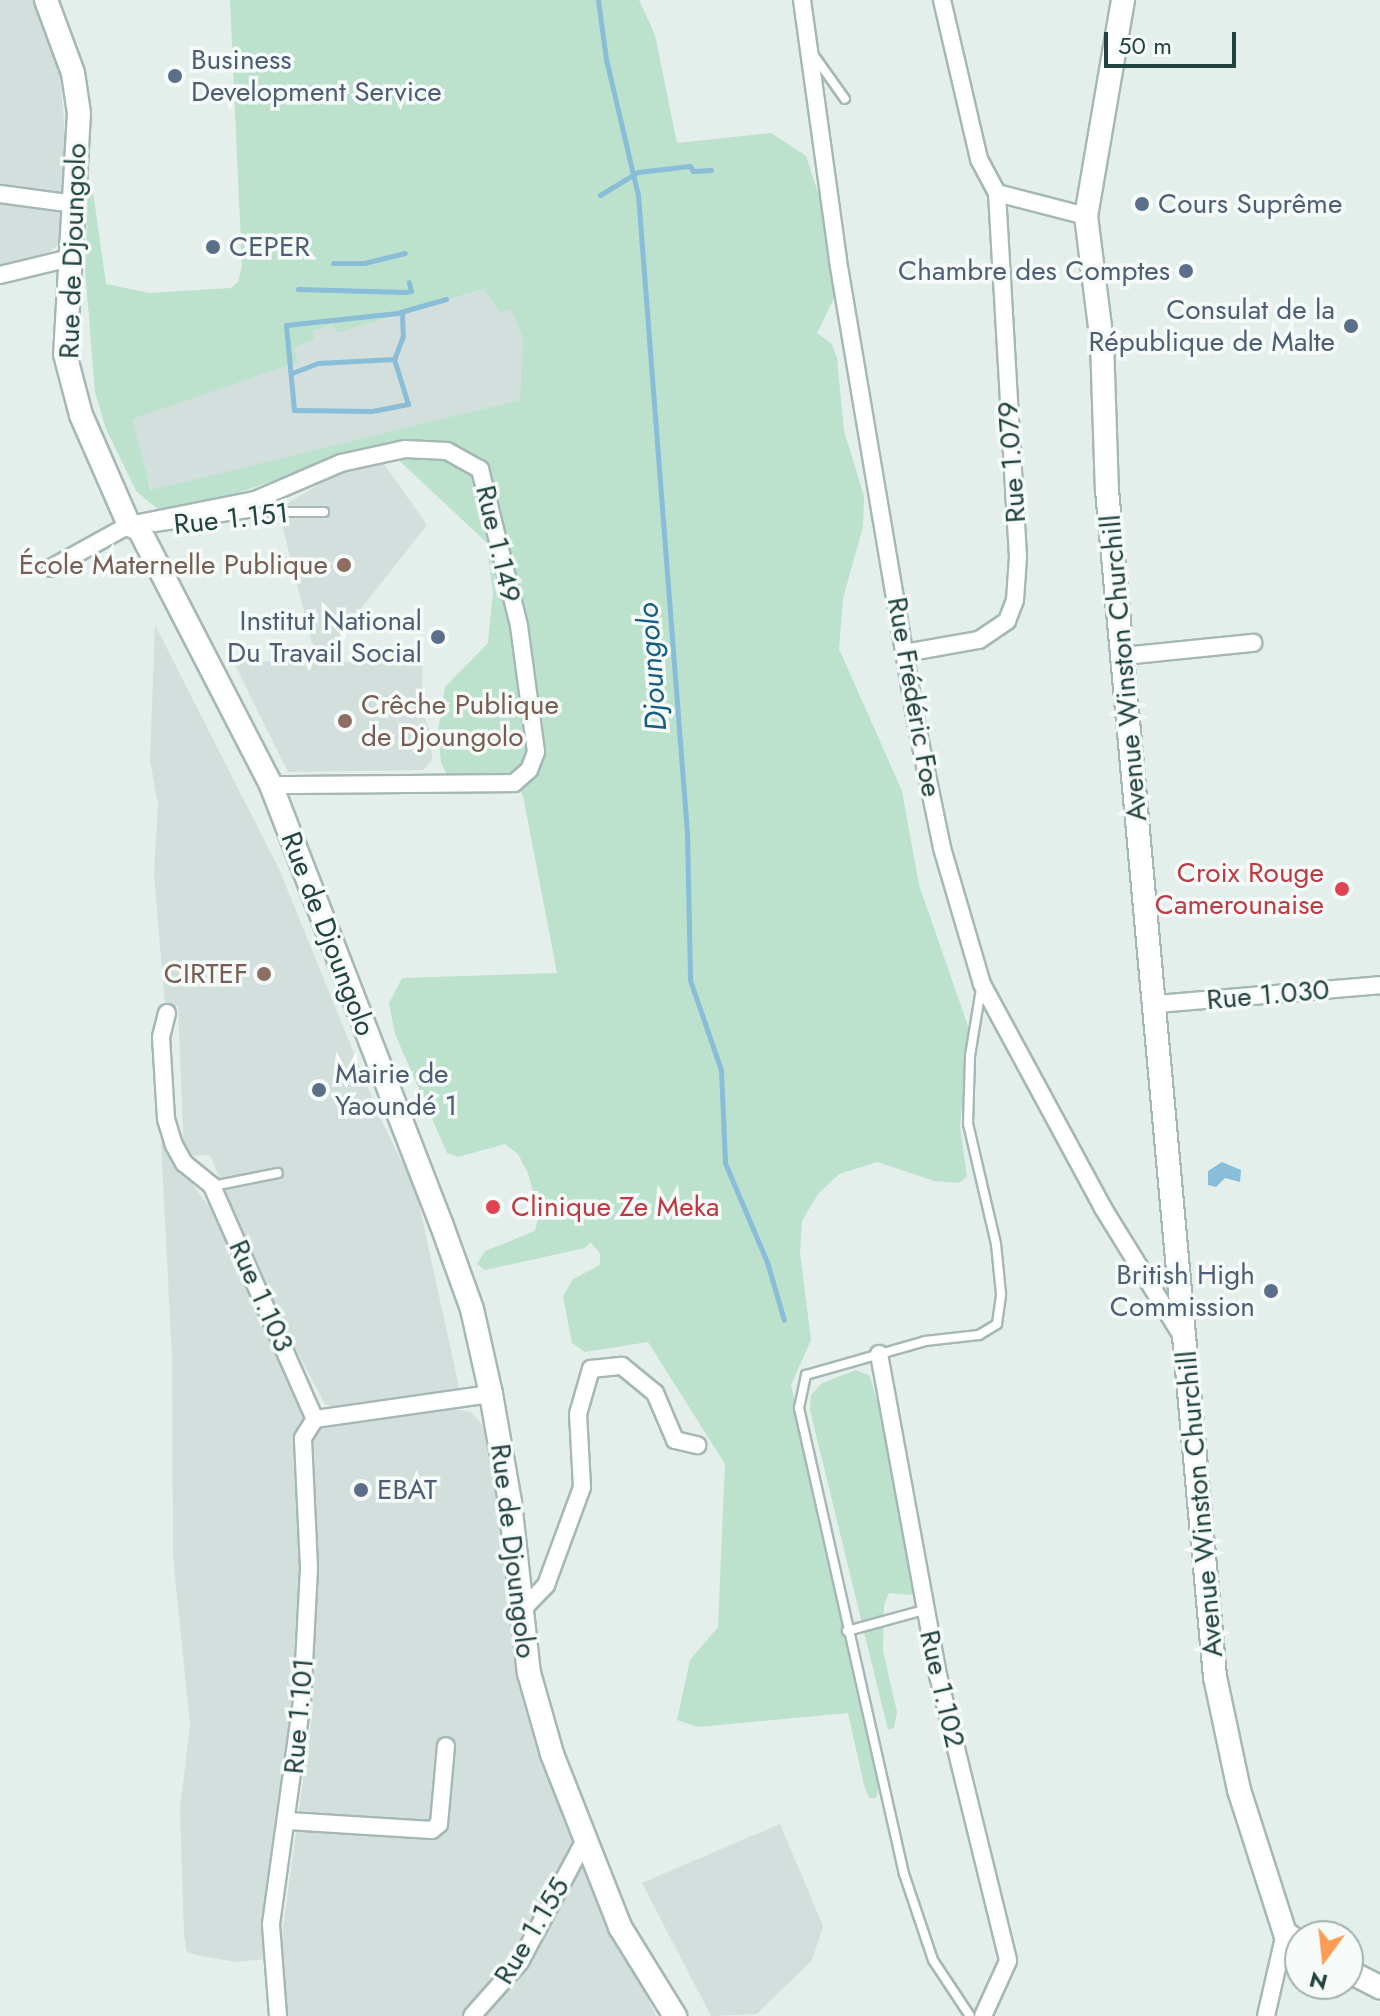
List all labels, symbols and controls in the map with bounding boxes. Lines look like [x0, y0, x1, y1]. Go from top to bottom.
scale bar [1108, 16, 1240, 66]
text: 50 m [1118, 28, 1172, 63]
place label: Business Development Service [191, 43, 442, 109]
marker: Business Development Service [166, 67, 184, 85]
street label: Rue de Djoungolo [52, 143, 94, 359]
place label: Cours Suprême [1158, 187, 1342, 221]
marker: Cours Suprême [1133, 195, 1151, 213]
place label: CEPER [229, 230, 310, 264]
marker: CEPER [204, 238, 222, 256]
place label: Chambre des Comptes [898, 254, 1170, 288]
marker: Chambre des Comptes [1177, 262, 1195, 280]
place label: Consulat de la République de Malte [1089, 293, 1335, 359]
marker: Consulat de la République de Malte [1342, 317, 1360, 335]
street label: Rue 1.079 [991, 400, 1033, 524]
street label: Rue 1.149 [468, 482, 528, 606]
street label: Rue 1.151 [172, 496, 290, 542]
street label: Avenue Winston Churchill [1094, 513, 1154, 823]
place label: École Maternelle Publique [19, 548, 328, 582]
marker: École Maternelle Publique [335, 556, 353, 574]
street label: Rue Frédéric Foe [880, 595, 948, 799]
water label: Djoungolo [630, 602, 674, 732]
place label: Institut National Du Travail Social [227, 604, 422, 670]
marker: Institut National Du Travail Social [429, 628, 447, 646]
place label: Crêche Publique de Djoungolo [361, 688, 559, 754]
marker: Crêche Publique de Djoungolo [336, 712, 354, 730]
street label: Rue de Djoungolo [274, 827, 382, 1041]
place label: Croix Rouge Camerounaise [1155, 856, 1324, 922]
marker: Croix Rouge Camerounaise [1331, 878, 1353, 900]
place label: CIRTEF [164, 957, 248, 991]
marker: CIRTEF [255, 965, 273, 983]
street label: Rue 1.030 [1205, 973, 1331, 1017]
place label: Mairie de Yaoundé 1 [335, 1057, 457, 1123]
marker: Mairie de Yaoundé 1 [310, 1081, 328, 1099]
place label: Clinique Ze Meka [511, 1190, 719, 1224]
marker: Clinique Ze Meka [482, 1196, 504, 1218]
street label: Rue 1.103 [221, 1235, 301, 1357]
place label: British High Commission [1110, 1258, 1255, 1324]
marker: British High Commission [1262, 1282, 1280, 1300]
street label: Avenue Winston Churchill [1170, 1349, 1230, 1659]
street label: Rue de Djoungolo [483, 1442, 543, 1660]
place label: EBAT [377, 1473, 437, 1507]
marker: EBAT [352, 1481, 370, 1499]
street label: Rue 1.102 [912, 1627, 972, 1751]
street label: Rue 1.101 [277, 1657, 321, 1775]
street label: Rue 1.155 [487, 1872, 577, 1990]
north arrow [1284, 1920, 1364, 2000]
text: N [1306, 1964, 1331, 1999]

